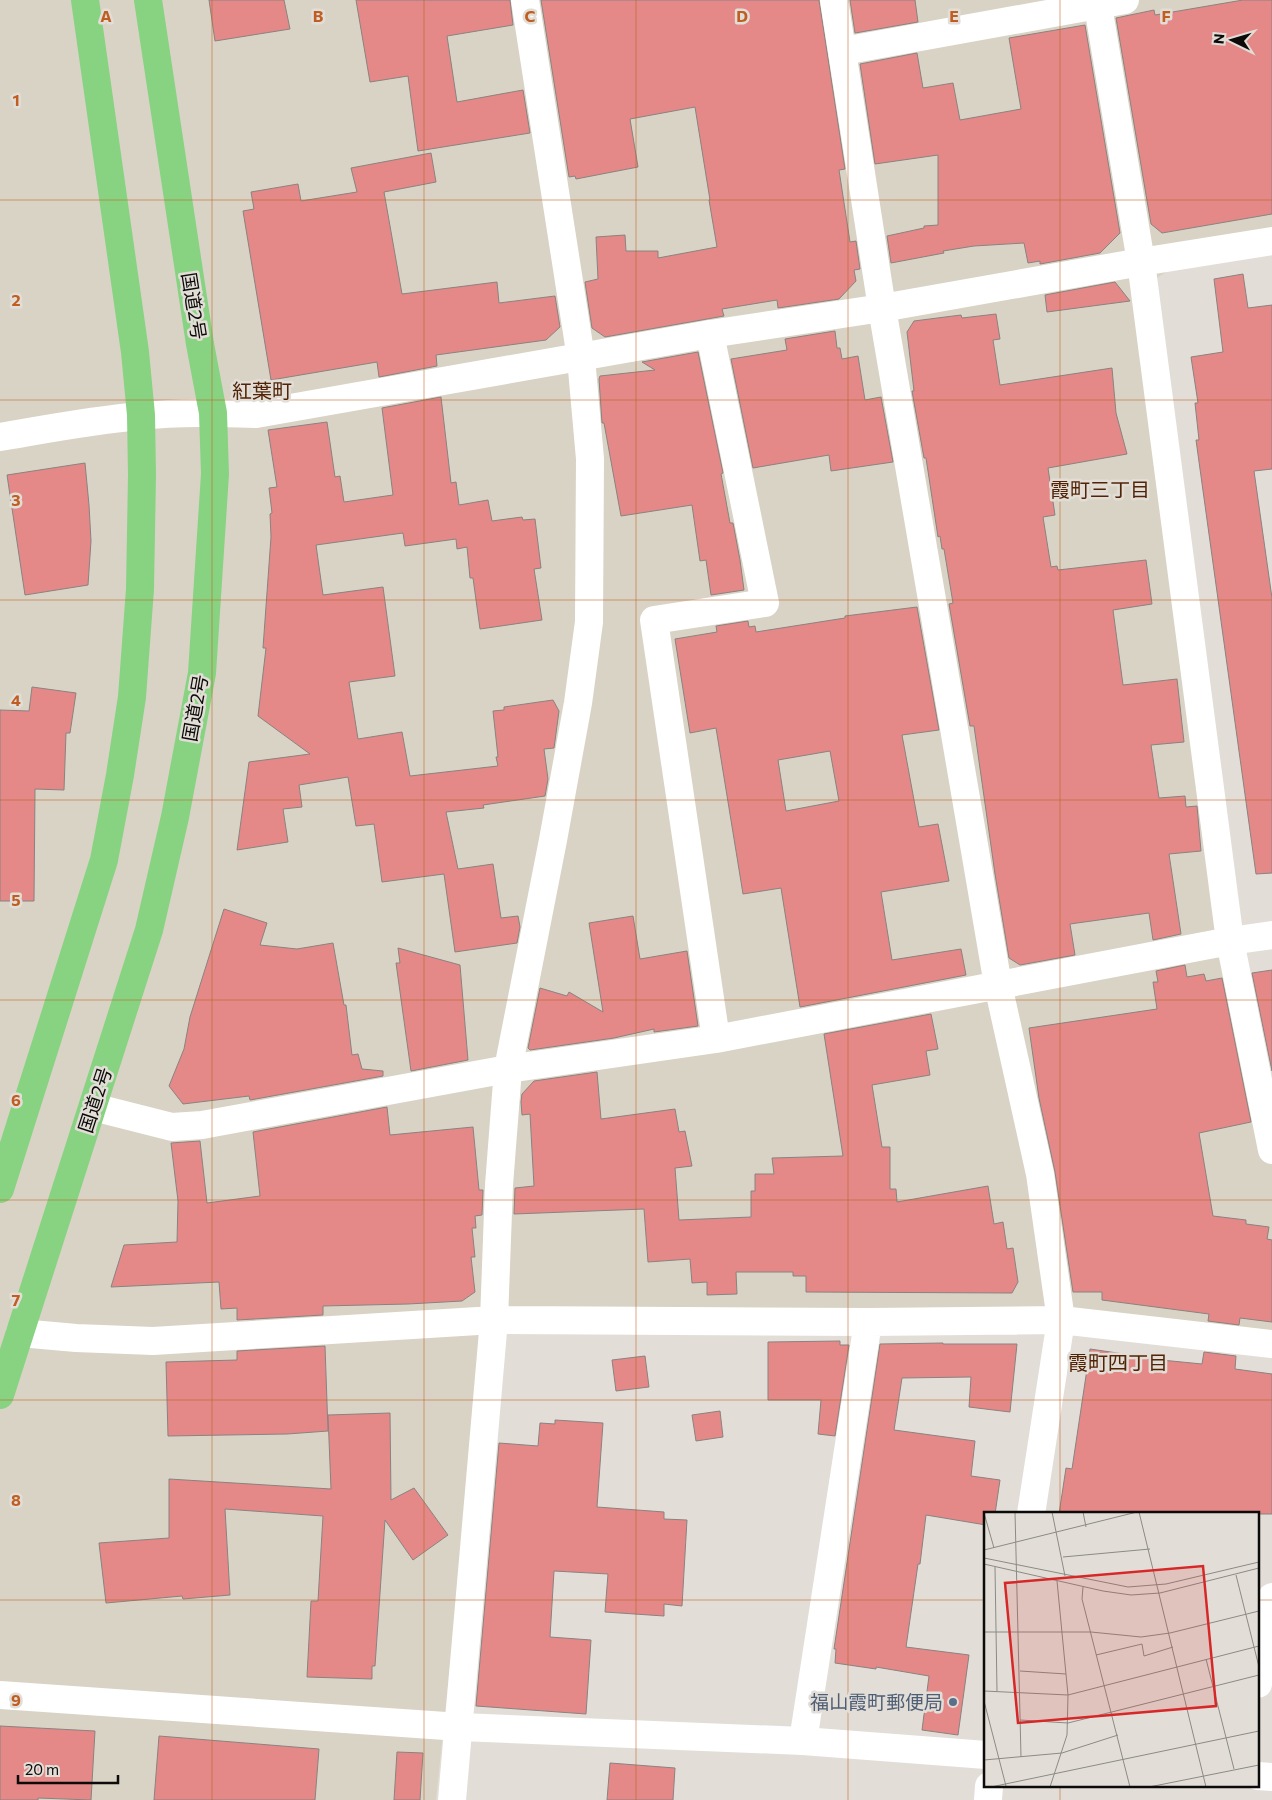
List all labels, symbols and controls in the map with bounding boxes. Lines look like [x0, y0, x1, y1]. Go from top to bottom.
text: A [100, 6, 112, 25]
text: B [313, 6, 324, 25]
text: C [525, 6, 536, 25]
text: D [736, 6, 748, 25]
text: E [949, 6, 959, 25]
text: F [1161, 6, 1171, 25]
north arrow [1207, 15, 1257, 65]
text: N [1210, 33, 1227, 45]
text: 1 [12, 90, 20, 109]
street label: 国道2号 [178, 271, 211, 341]
text: 2 [11, 290, 21, 309]
district label: 紅葉町 [232, 378, 292, 402]
district label: 霞町三丁目 [1050, 477, 1150, 501]
text: 3 [11, 490, 21, 509]
street label: 国道2号 [177, 673, 212, 743]
text: 4 [11, 690, 21, 709]
text: 5 [11, 890, 21, 909]
street label: 国道2号 [73, 1064, 116, 1136]
text: 6 [11, 1090, 21, 1109]
text: 7 [12, 1290, 21, 1309]
district label: 霞町四丁目 [1068, 1350, 1168, 1374]
text: 8 [11, 1490, 21, 1509]
inset map [984, 1512, 1260, 1788]
text: 9 [11, 1690, 21, 1709]
place label: 福山霞町郵便局 [810, 1690, 943, 1713]
marker: 福山霞町郵便局 [947, 1696, 959, 1708]
scale bar [18, 1752, 118, 1784]
text: 20 m [25, 1760, 59, 1778]

